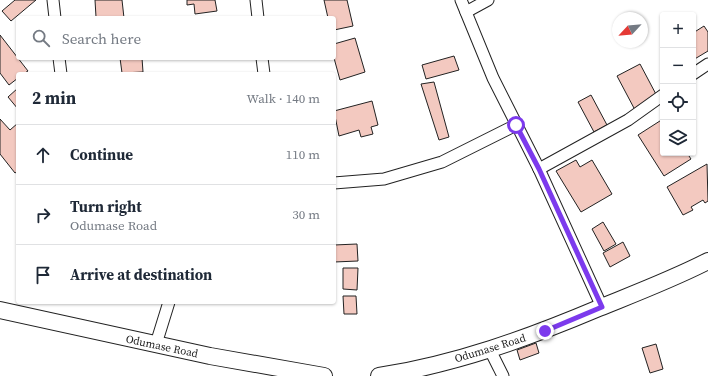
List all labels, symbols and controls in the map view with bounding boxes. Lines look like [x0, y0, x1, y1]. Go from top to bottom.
north arrow [612, 12, 648, 48]
map controls [660, 12, 696, 156]
button: + [660, 12, 696, 48]
search box [16, 16, 336, 60]
icon: search [30, 27, 52, 49]
text: Search here [62, 28, 141, 49]
button: − [660, 48, 696, 84]
button: locate [660, 84, 696, 120]
text: 2 min [32, 86, 76, 110]
text: Walk · 140 m [247, 90, 320, 107]
route start [507, 116, 525, 134]
button: layers [660, 120, 696, 156]
icon: ahead [32, 144, 54, 166]
text: Continue [70, 144, 133, 165]
text: 110 m [286, 146, 320, 163]
text: Turn right [70, 196, 142, 217]
icon: right [32, 204, 54, 226]
text: 30 m [292, 206, 320, 223]
text: Odumase Road [70, 217, 157, 234]
icon: arrive [32, 264, 54, 286]
text: Arrive at destination [70, 264, 212, 285]
route end [536, 322, 554, 340]
street label: Odumase Road [453, 330, 528, 366]
street label: Odumase Road [124, 331, 200, 362]

